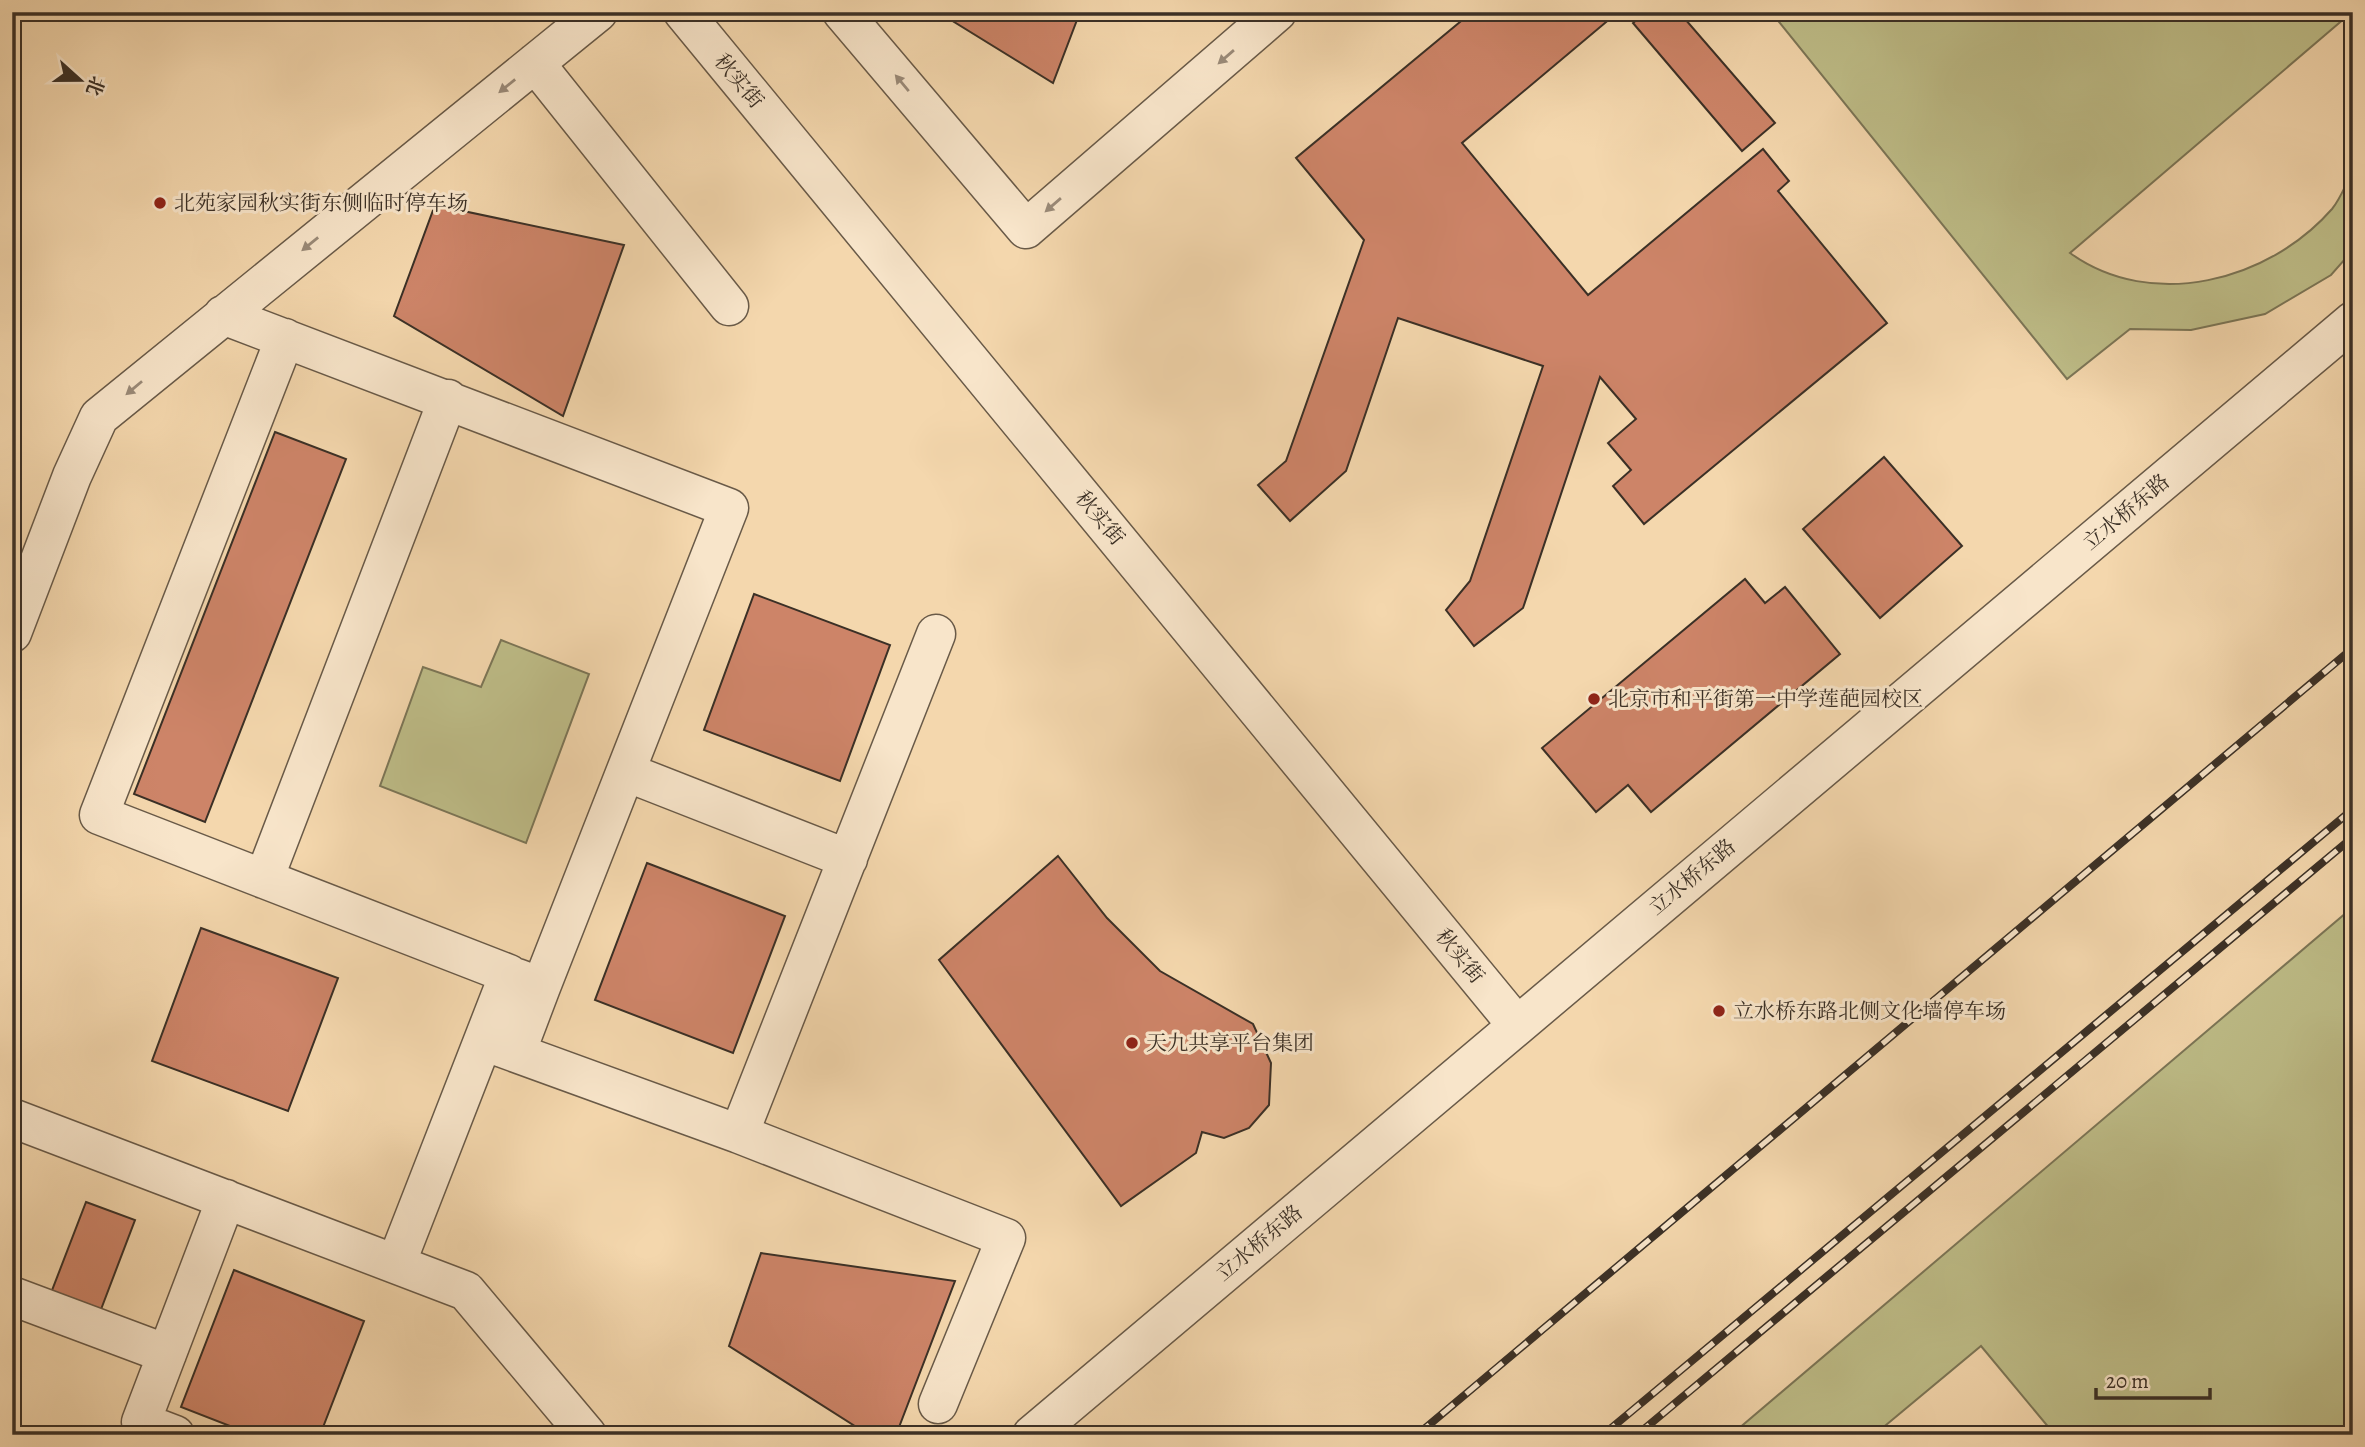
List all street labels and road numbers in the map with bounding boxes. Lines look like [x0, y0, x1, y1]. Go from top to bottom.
street label: 秋实街 [708, 48, 770, 114]
street label: 立水桥东路 [2077, 468, 2175, 556]
street label: 秋实街 [1069, 485, 1131, 551]
street label: 立水桥东路 [1643, 833, 1741, 921]
street label: 秋实街 [1429, 923, 1491, 989]
street label: 立水桥东路 [1210, 1199, 1308, 1287]

